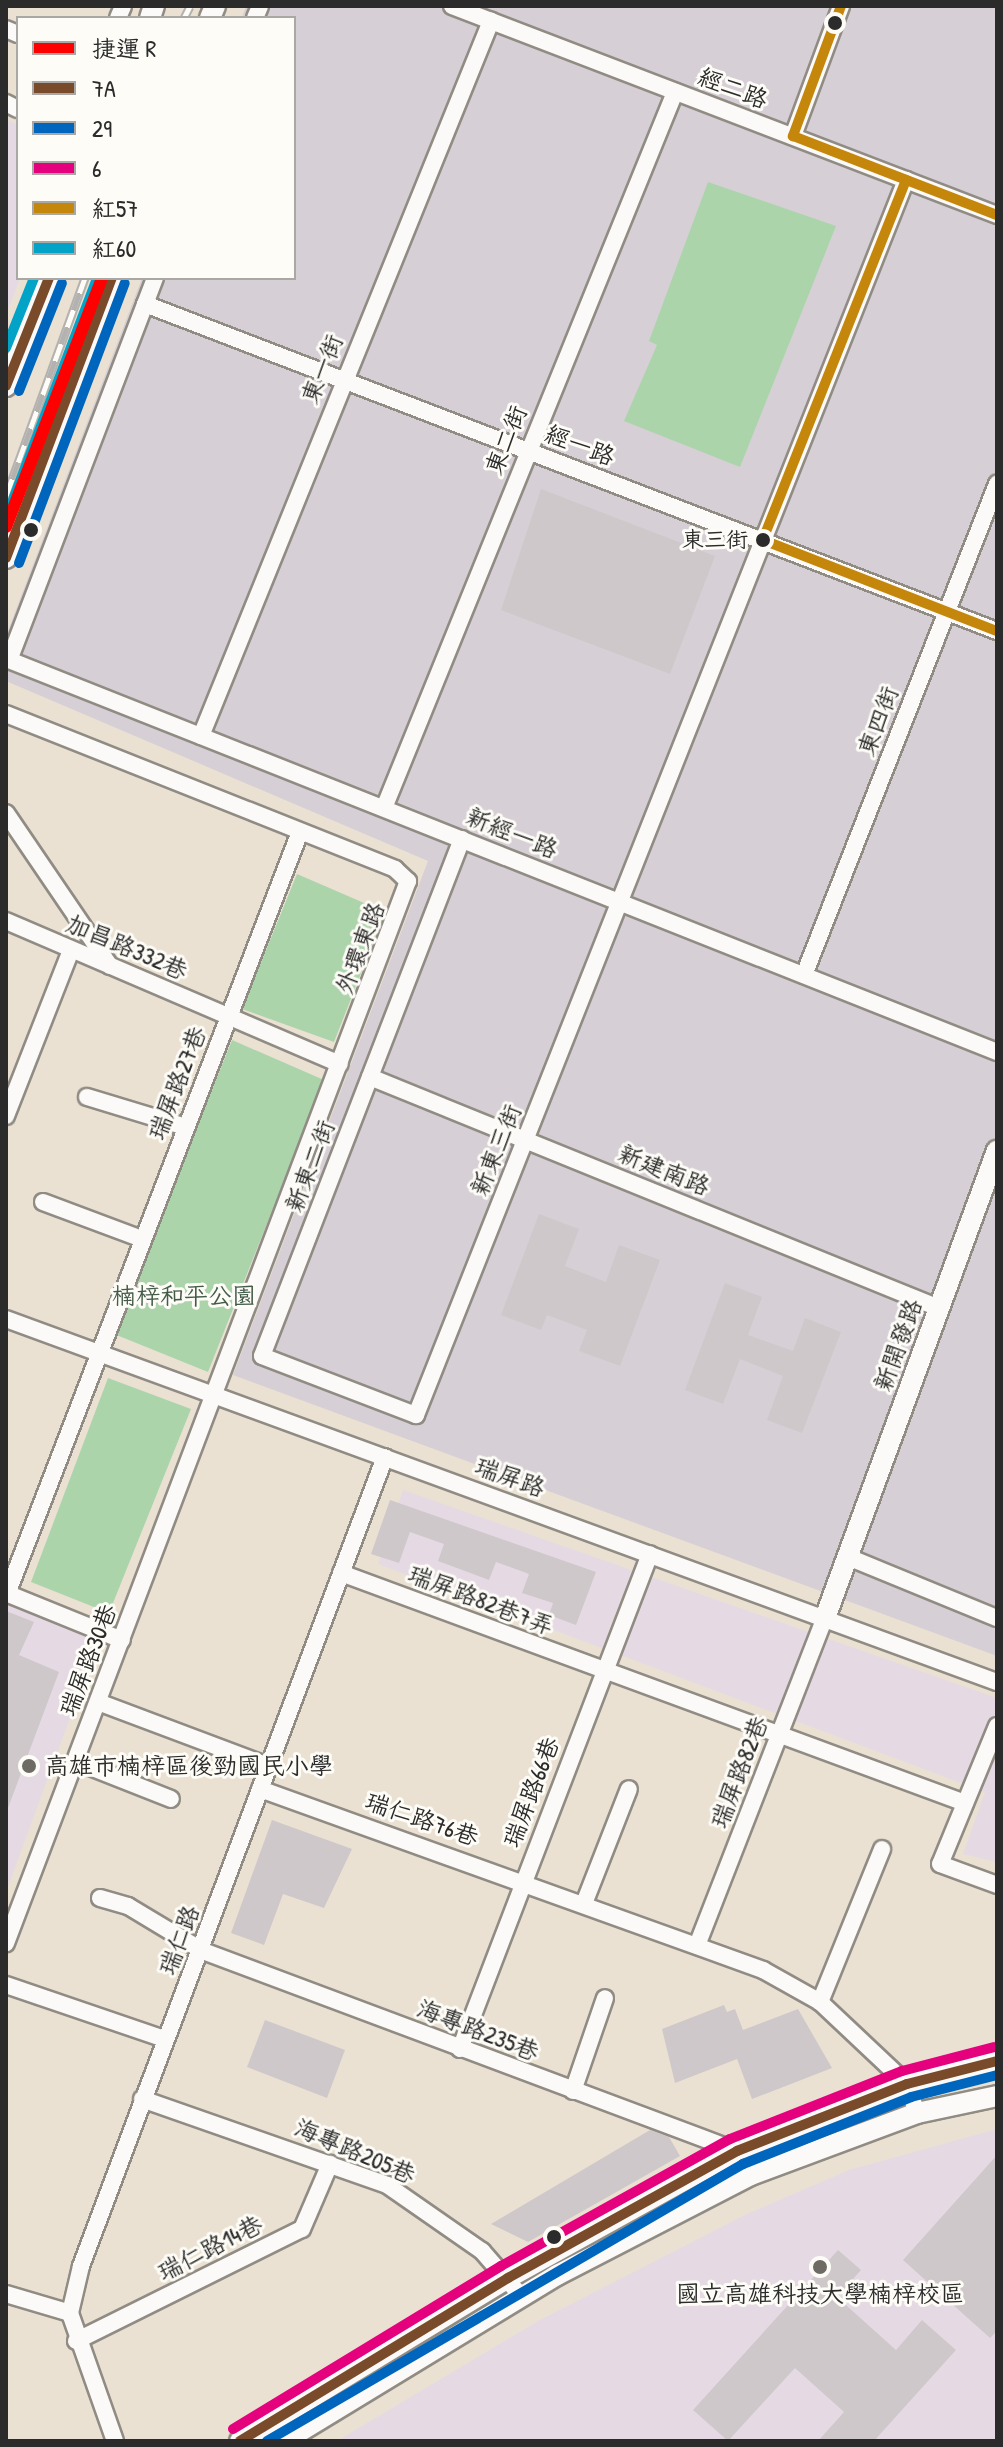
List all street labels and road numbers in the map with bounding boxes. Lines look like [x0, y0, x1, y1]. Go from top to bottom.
street label: 經二路 [694, 62, 772, 114]
street label: 東一街 [295, 330, 349, 408]
street label: 東二街 [479, 401, 533, 479]
street label: 經一路 [541, 419, 619, 471]
street label: 東四街 [852, 682, 904, 760]
street label: 新經一路 [462, 802, 562, 864]
street label: 外環東路 [329, 898, 391, 998]
street label: 加昌路332巷 [62, 909, 192, 985]
street label: 瑞屏路27巷 [142, 1022, 212, 1144]
street label: 新東三街 [465, 1100, 527, 1200]
street label: 新東二街 [279, 1116, 341, 1216]
street label: 新建南路 [614, 1139, 714, 1201]
street label: 新開發路 [868, 1295, 928, 1395]
street label: 瑞屏路 [471, 1451, 549, 1503]
street label: 瑞屏路82巷7弄 [404, 1559, 558, 1641]
street label: 瑞屏路30巷 [54, 1600, 122, 1720]
street label: 瑞屏路82巷 [704, 1712, 774, 1832]
street label: 瑞屏路66巷 [497, 1733, 565, 1851]
street label: 瑞仁路76巷 [362, 1786, 482, 1852]
street label: 瑞仁路 [153, 1901, 205, 1979]
street label: 海專路235巷 [413, 1994, 543, 2066]
street label: 海專路205巷 [290, 2113, 420, 2189]
street label: 瑞仁路14巷 [153, 2209, 267, 2287]

